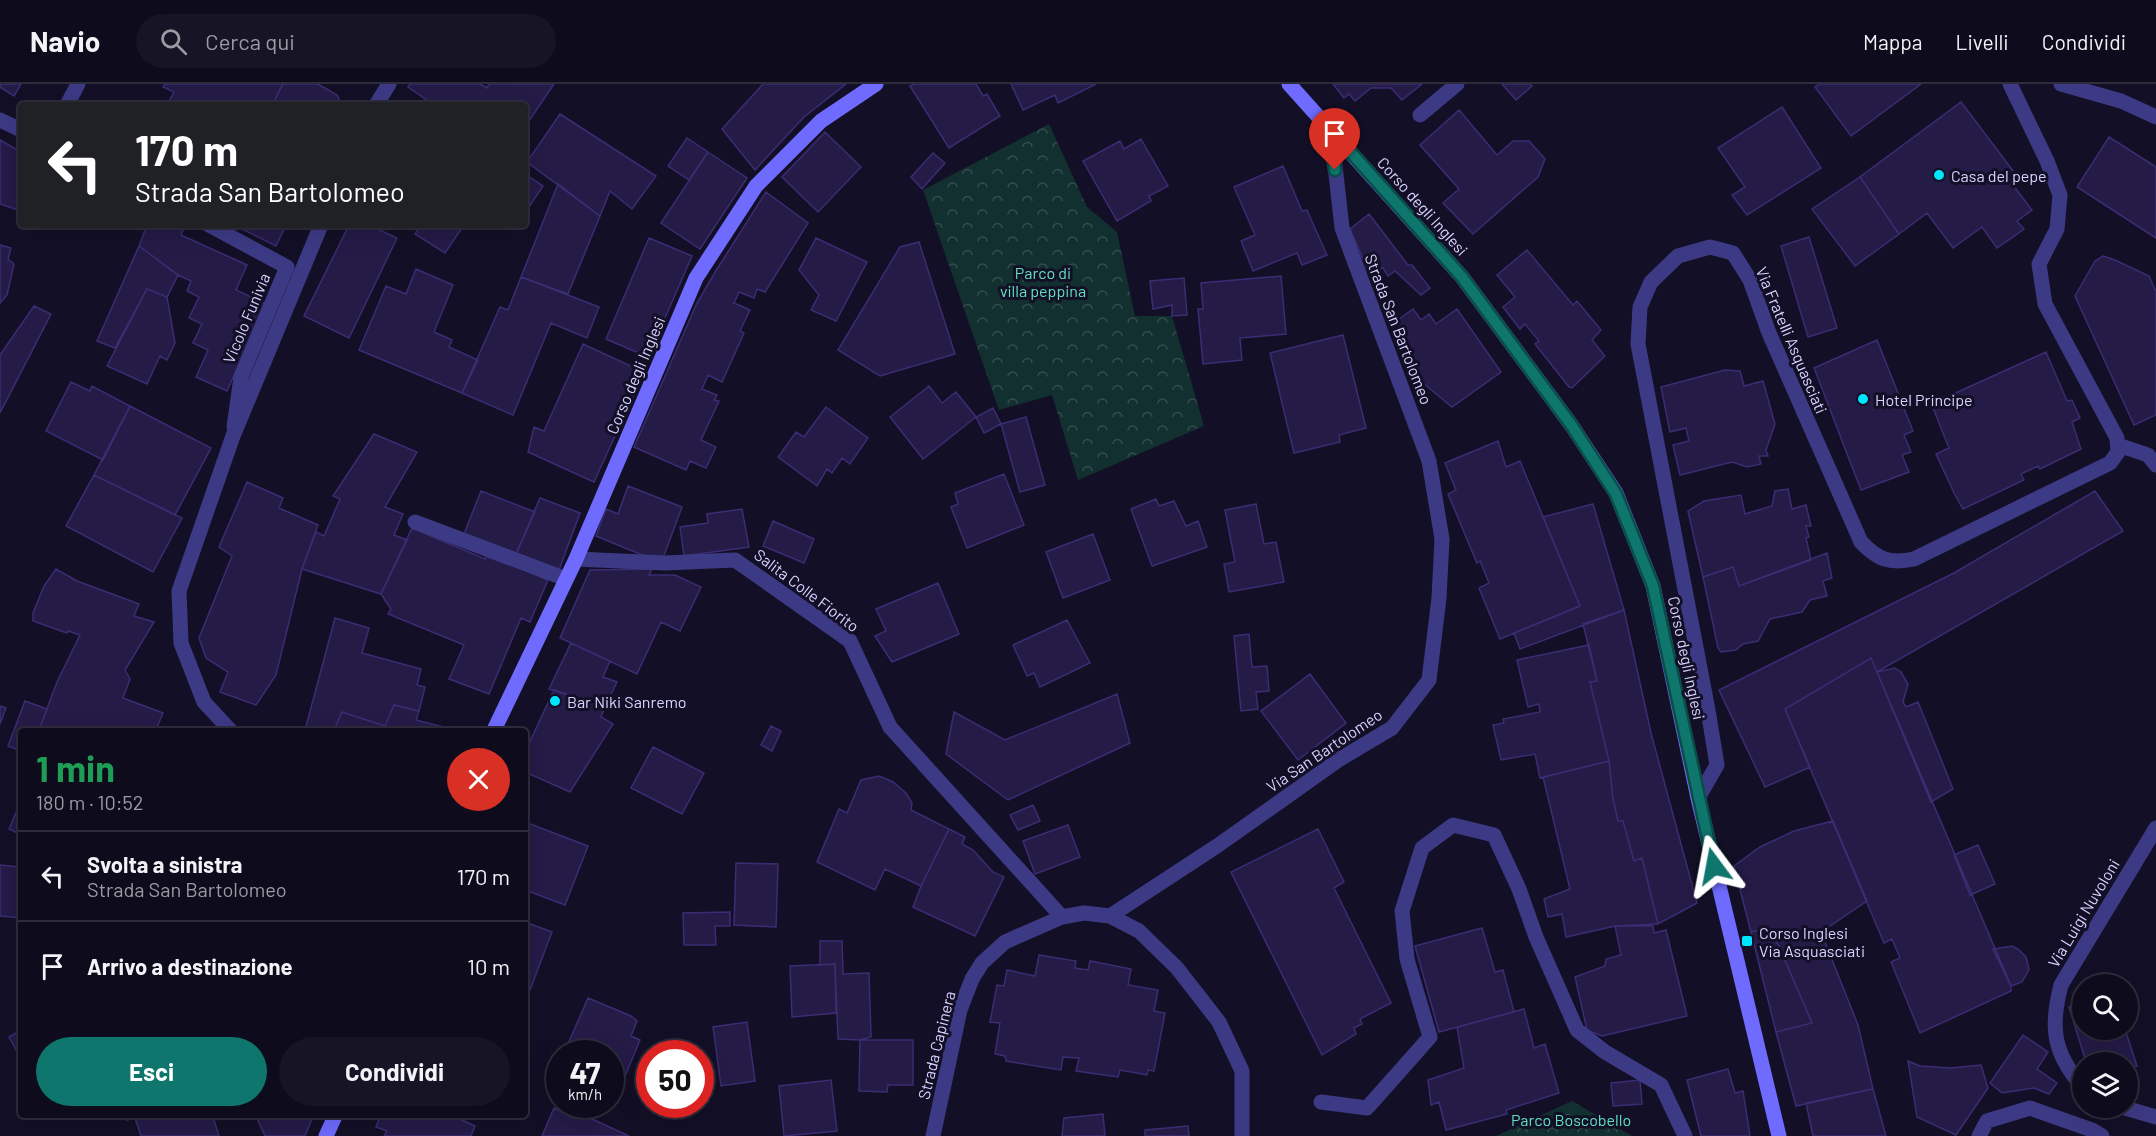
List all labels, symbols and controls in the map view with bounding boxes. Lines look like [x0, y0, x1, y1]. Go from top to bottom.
search box [136, 14, 556, 68]
text: Navio [30, 24, 100, 58]
icon: search [157, 25, 190, 58]
text: Cerca qui [205, 28, 295, 54]
text: Mappa [1863, 29, 1923, 54]
text: Livelli [1956, 29, 2009, 54]
text: Condividi [2042, 29, 2126, 54]
pin [1309, 108, 1360, 170]
icon: arrive [1318, 117, 1351, 150]
text: 170 m [135, 124, 238, 174]
icon: left [36, 126, 114, 204]
street label: Corso degli Inglesi [1374, 153, 1472, 259]
place label: Casa del pepe [1951, 166, 2047, 185]
marker: Casa del pepe [1932, 168, 1946, 182]
text: Strada San Bartolomeo [135, 175, 405, 207]
street label: Strada San Bartolomeo [1361, 251, 1437, 407]
park label: Parco di villa peppina [1000, 263, 1086, 300]
street label: Via Fratelli Asquasciati [1752, 264, 1832, 416]
street label: Vicolo Funivia [218, 270, 274, 366]
street label: Corso degli Inglesi [602, 313, 668, 437]
place label: Hotel Principe [1875, 390, 1973, 409]
marker: Hotel Principe [1856, 392, 1870, 406]
street label: Salita Colle Fiorito [751, 544, 863, 636]
street label: Corso degli Inglesi [1665, 595, 1709, 721]
place label: Bar Niki Sanremo [567, 692, 687, 711]
marker: Bar Niki Sanremo [548, 694, 562, 708]
street label: Via San Bartolomeo [1263, 704, 1385, 796]
text: 1 min [36, 746, 115, 789]
button: close [447, 748, 510, 811]
text: 180 m · 10:52 [36, 790, 144, 814]
position arrow [1682, 834, 1746, 898]
text: Svolta a sinistra [87, 851, 242, 877]
street label: Via Luigi Nuvoloni [2043, 855, 2123, 971]
icon: left [36, 860, 69, 893]
text: 170 m [457, 863, 510, 889]
text: Strada San Bartolomeo [87, 877, 287, 901]
place label: Corso Inglesi Via Asquasciati [1759, 923, 1865, 960]
marker: Corso Inglesi Via Asquasciati [1740, 934, 1754, 948]
icon: arrive [36, 950, 69, 983]
text: Arrivo a destinazione [87, 953, 293, 979]
text: 10 m [467, 953, 510, 979]
map controls [2072, 974, 2138, 1118]
button: search [2072, 974, 2138, 1040]
street label: Strada Capinera [913, 989, 959, 1101]
button: Esci [36, 1037, 267, 1106]
button: Condividi [279, 1037, 510, 1106]
speed limit sign: 50 [636, 1040, 714, 1118]
button: layers [2072, 1052, 2138, 1118]
text: 47 [570, 1054, 600, 1090]
text: km/h [568, 1085, 602, 1103]
park label: Parco Boscobello [1511, 1110, 1631, 1129]

